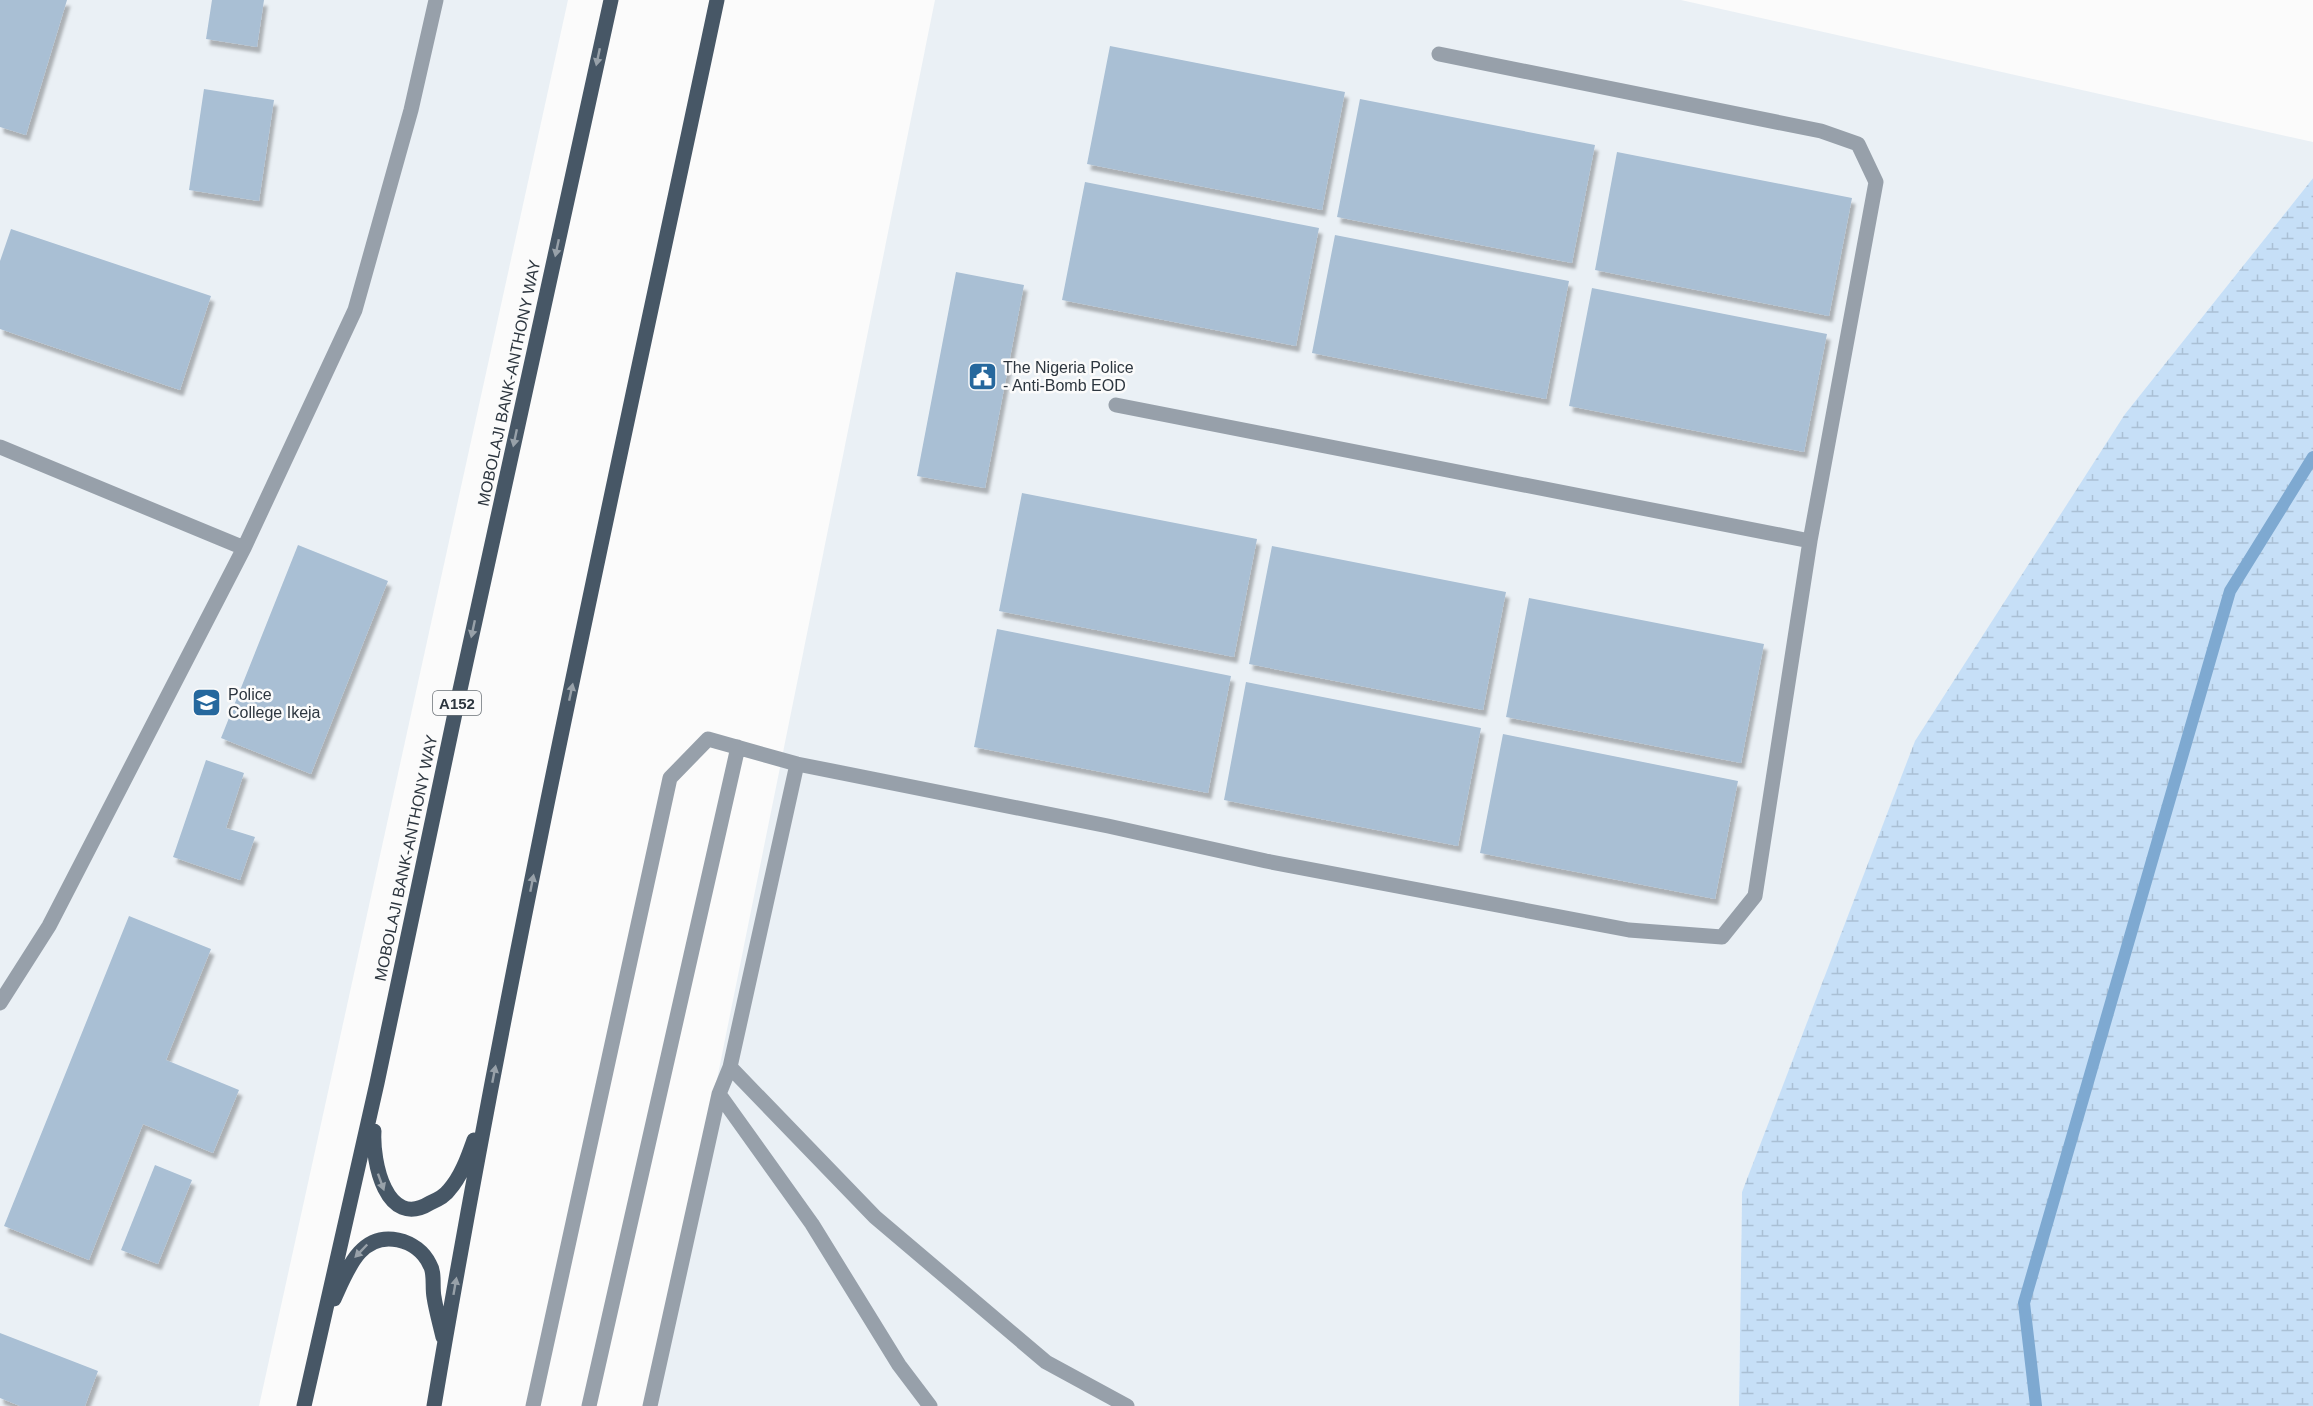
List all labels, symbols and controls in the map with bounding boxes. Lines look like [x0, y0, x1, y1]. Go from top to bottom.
one-way arrow [593, 48, 602, 67]
one-way arrow [551, 238, 561, 257]
street label: MOBOLAJI BANK-ANTHONY WAY [475, 258, 544, 508]
place label: The Nigeria Police - Anti-Bomb EOD [1003, 359, 1134, 394]
public building icon: The Nigeria Police - Anti-Bomb EOD [966, 360, 998, 392]
one-way arrow [510, 429, 519, 448]
one-way arrow [468, 619, 478, 638]
one-way arrow [567, 682, 576, 701]
place label: Police College Ikeja [228, 686, 321, 721]
school or university icon: Police College Ikeja [191, 687, 223, 719]
road number: A152 [433, 691, 481, 715]
street label: MOBOLAJI BANK-ANTHONY WAY [372, 733, 441, 983]
one-way arrow [528, 873, 538, 892]
one-way arrow [490, 1064, 499, 1083]
one-way arrow [377, 1173, 386, 1191]
one-way arrow [355, 1243, 368, 1258]
one-way arrow [451, 1277, 460, 1296]

